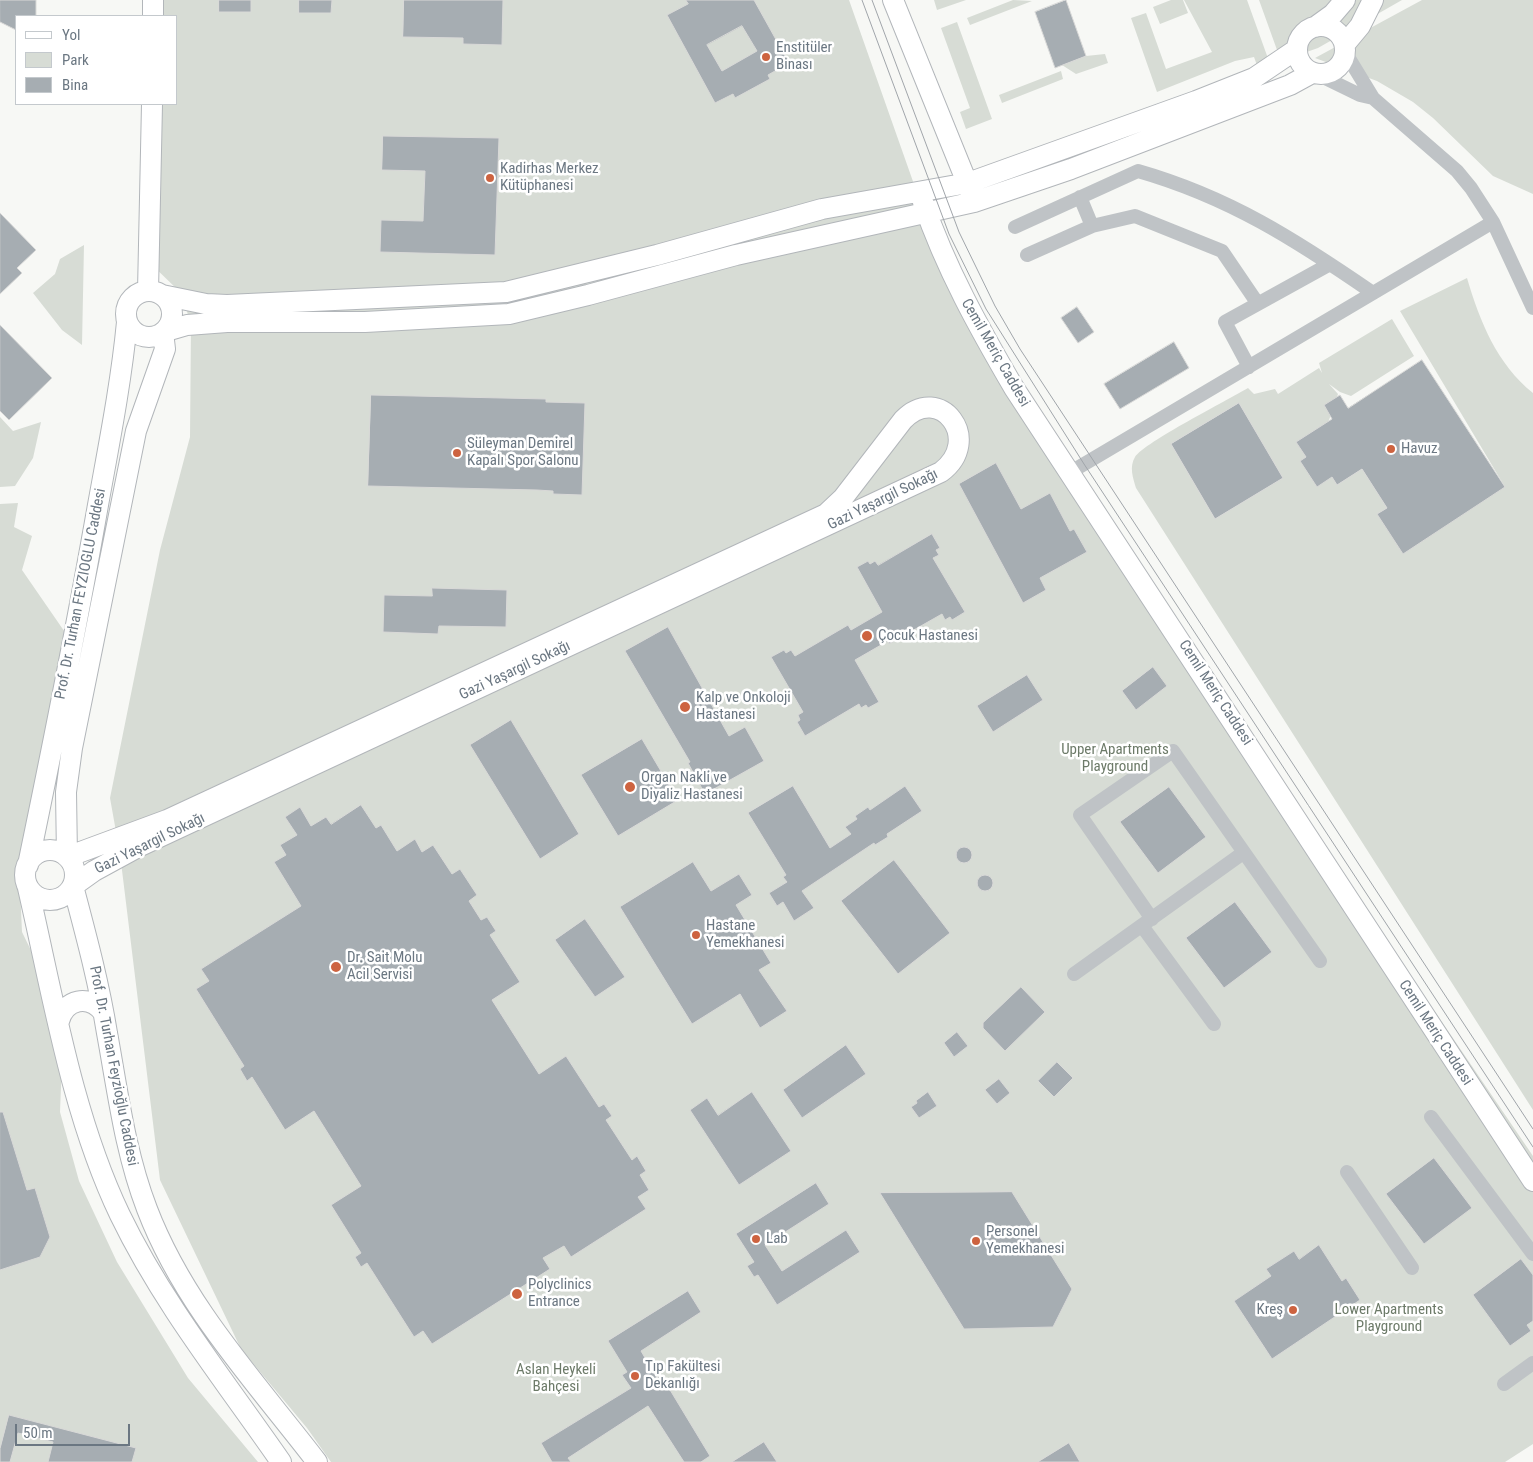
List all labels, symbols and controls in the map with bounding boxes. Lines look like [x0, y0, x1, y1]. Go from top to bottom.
legend [15, 15, 178, 105]
text: Yol [62, 26, 80, 44]
place label: Enstitüler Binası [776, 39, 832, 74]
text: Park [62, 51, 89, 69]
marker: Enstitüler Binası [760, 51, 772, 63]
text: Bina [62, 76, 88, 94]
place label: Kadirhas Merkez Kütüphanesi [500, 160, 599, 195]
marker: Kadirhas Merkez Kütüphanesi [484, 172, 496, 184]
street label: Cemil Meriç Caddesi [957, 296, 1033, 410]
place label: Süleyman Demirel Kapalı Spor Salonu [467, 435, 579, 470]
place label: Havuz [1401, 440, 1438, 458]
marker: Havuz [1385, 443, 1397, 455]
marker: Süleyman Demirel Kapalı Spor Salonu [451, 447, 463, 459]
street label: Gazi Yaşargil Sokağı [825, 466, 941, 534]
street label: Prof. Dr. Turhan FEYZIOGLU Caddesi [52, 487, 110, 701]
place label: Çocuk Hastanesi [878, 627, 978, 645]
marker: Çocuk Hastanesi [860, 629, 874, 643]
street label: Gazi Yaşargil Sokağı [457, 637, 573, 705]
street label: Cemil Meriç Caddesi [1174, 637, 1256, 749]
place label: Kalp ve Onkoloji Hastanesi [696, 689, 791, 724]
marker: Kalp ve Onkoloji Hastanesi [678, 700, 692, 714]
park label: Upper Apartments Playground [1061, 741, 1169, 776]
place label: Organ Nakli ve Diyaliz Hastanesi [641, 769, 743, 804]
marker: Organ Nakli ve Diyaliz Hastanesi [623, 780, 637, 794]
street label: Gazi Yaşargil Sokağı [92, 810, 208, 878]
place label: Hastane Yemekhanesi [706, 917, 785, 952]
marker: Hastane Yemekhanesi [690, 929, 702, 941]
place label: Dr. Sait Molu Acil Servisi [347, 949, 422, 984]
marker: Dr. Sait Molu Acil Servisi [329, 960, 343, 974]
street label: Prof. Dr. Turhan Feyzioğlu Caddesi [85, 964, 141, 1168]
street label: Cemil Meriç Caddesi [1394, 977, 1476, 1089]
place label: Personel Yemekhanesi [986, 1223, 1065, 1258]
place label: Lab [766, 1230, 788, 1248]
marker: Lab [750, 1233, 762, 1245]
marker: Personel Yemekhanesi [970, 1235, 982, 1247]
place label: Polyclinics Entrance [528, 1276, 592, 1311]
marker: Polyclinics Entrance [510, 1287, 524, 1301]
place label: Kreş [1257, 1301, 1283, 1319]
park label: Lower Apartments Playground [1335, 1301, 1443, 1336]
marker: Kreş [1287, 1304, 1299, 1316]
place label: Tıp Fakültesi Dekanlığı [645, 1358, 721, 1393]
park label: Aslan Heykeli Bahçesi [516, 1361, 596, 1396]
marker: Tıp Fakültesi Dekanlığı [629, 1370, 641, 1382]
scale bar [18, 1414, 132, 1446]
text: 50 m [23, 1424, 53, 1442]

